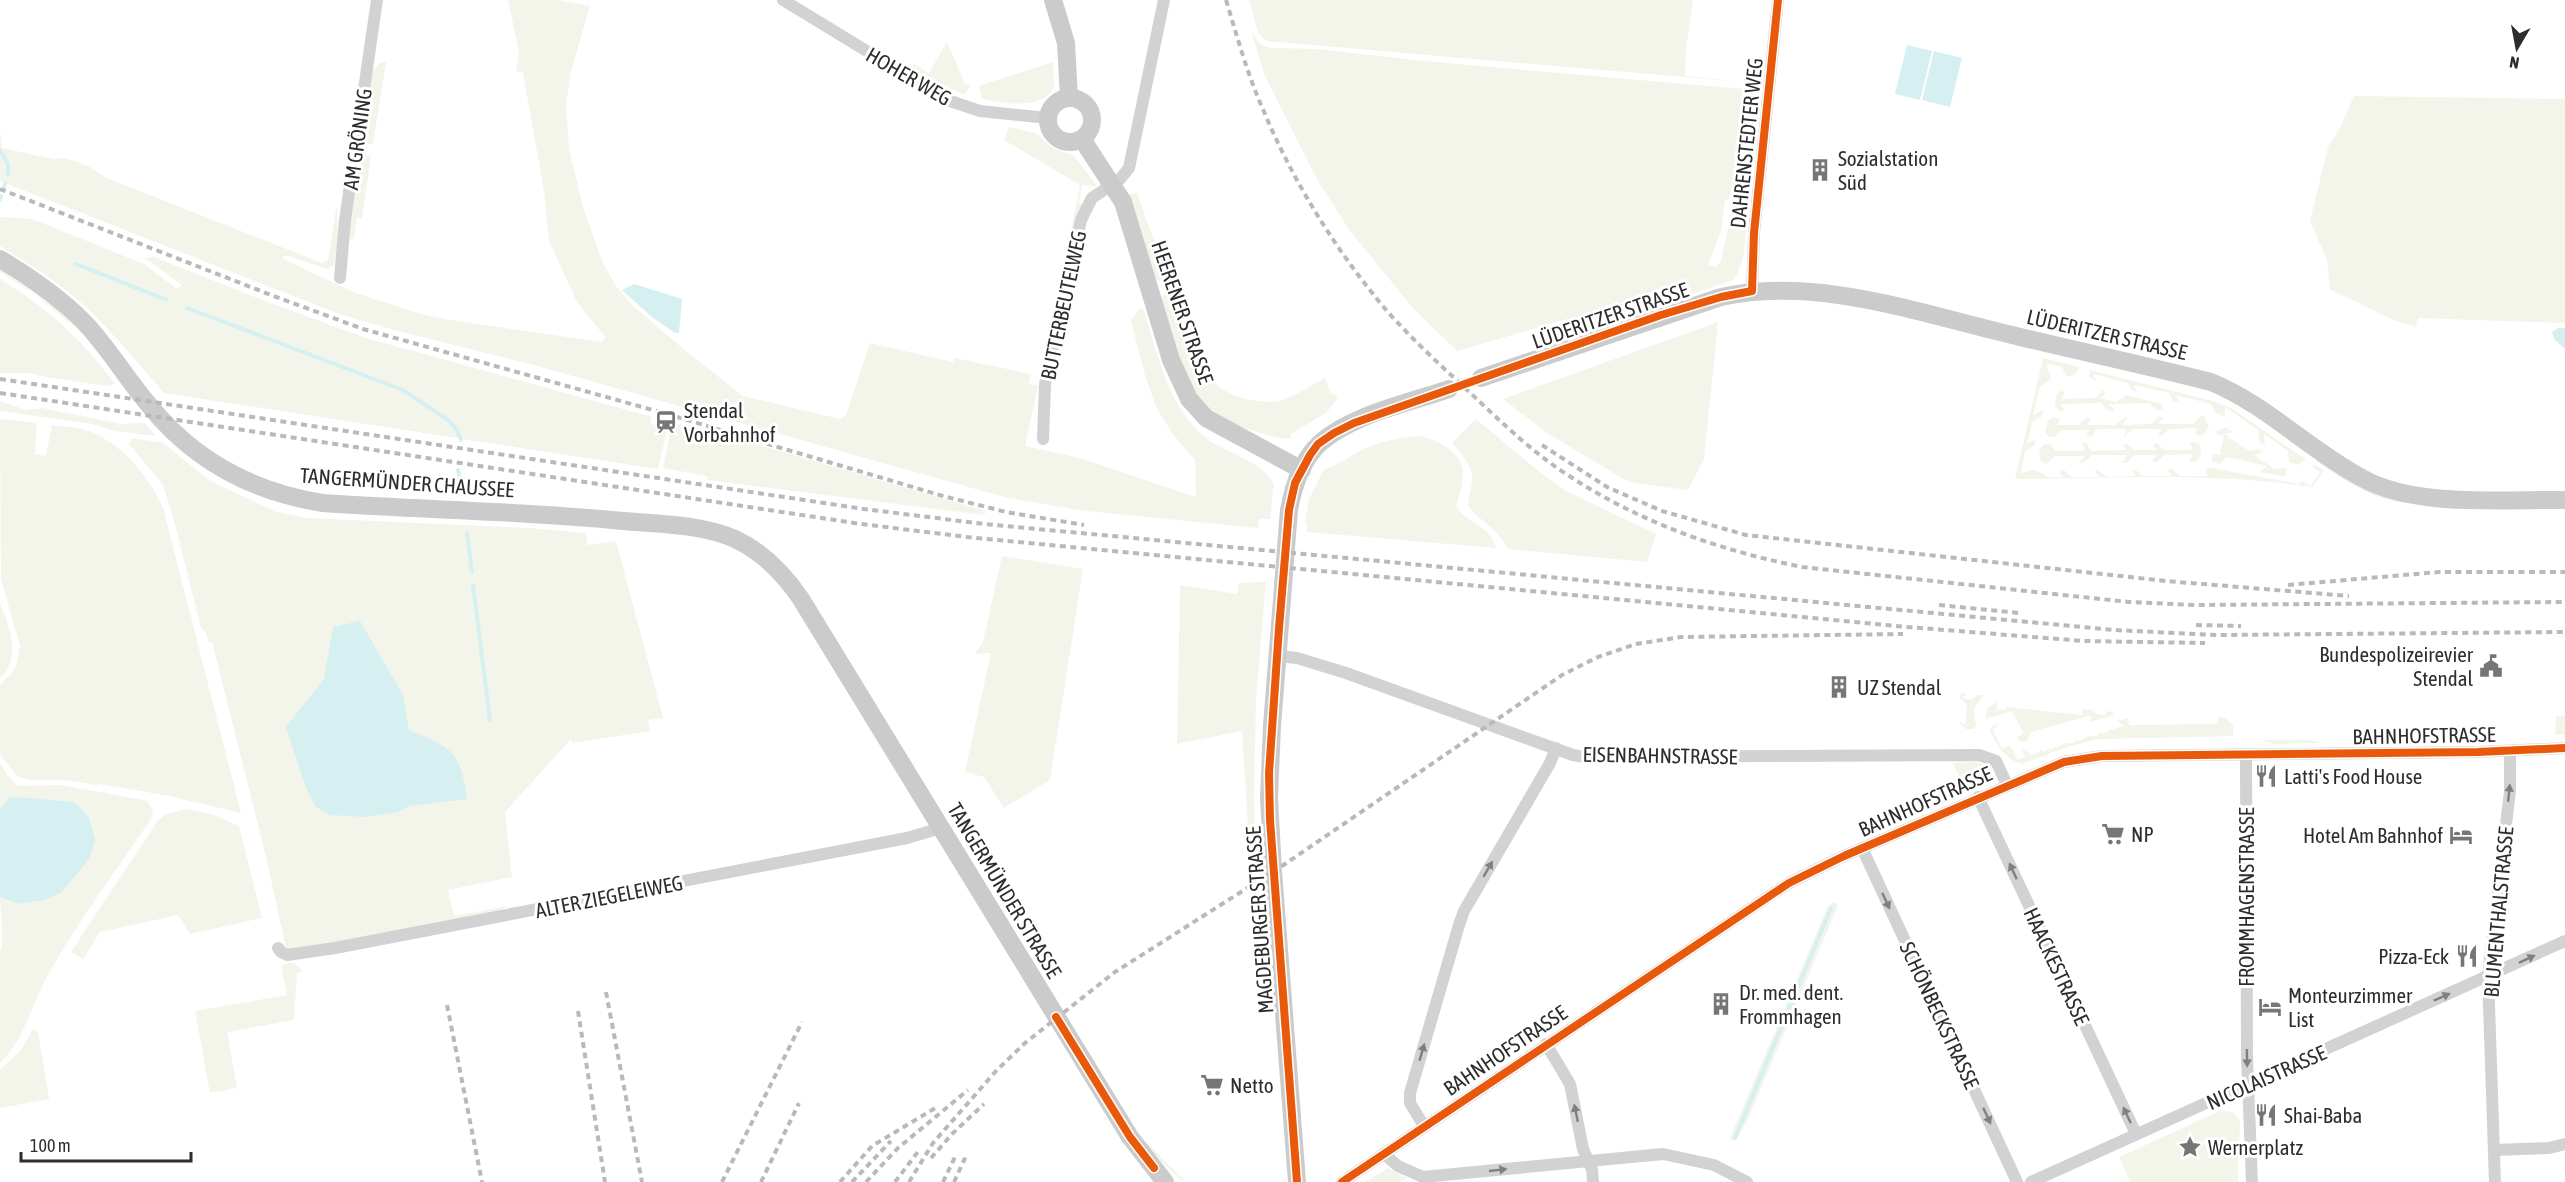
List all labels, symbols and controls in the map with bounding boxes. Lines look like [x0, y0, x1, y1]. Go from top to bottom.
north arrow [2487, 18, 2547, 78]
street label: HOHER WEG [862, 42, 956, 110]
text: N [2508, 53, 2521, 72]
street label: DAHRENSTEDTER WEG [1725, 57, 1767, 229]
street label: AM GRÖNING [338, 87, 376, 191]
place label: Sozialstation Süd [1838, 146, 1938, 194]
building icon: Sozialstation Süd [1807, 157, 1833, 183]
street label: BUTTERBEUTELWEG [1035, 228, 1091, 382]
street label: HEERENER STRASSE [1147, 237, 1219, 387]
street label: LÜDERITZER STRASSE [1529, 277, 1691, 353]
street label: LÜDERITZER STRASSE [2025, 304, 2189, 364]
place label: Stendal Vorbahnhof [684, 398, 776, 446]
station icon: Stendal Vorbahnhof [653, 409, 679, 435]
street label: TANGERMÜNDER CHAUSSEE [299, 463, 515, 501]
place label: Bundespolizeirevier Stendal [2319, 642, 2474, 690]
public building icon: Bundespolizeirevier Stendal [2478, 653, 2504, 679]
building icon: UZ Stendal [1826, 674, 1852, 700]
place label: UZ Stendal [1857, 675, 1942, 699]
street label: BAHNHOFSTRASSE [2352, 722, 2496, 748]
street label: EISENBAHNSTRASSE [1582, 742, 1738, 768]
street label: BAHNHOFSTRASSE [1855, 761, 1995, 841]
restaurant icon: Latti's Food House [2253, 763, 2279, 789]
place label: Latti's Food House [2284, 764, 2422, 788]
one-way arrow [2504, 783, 2514, 802]
street label: TANGERMÜNDER STRASSE [943, 798, 1067, 982]
street label: FROMMHAGENSTRASSE [2234, 807, 2258, 987]
supermarket icon: NP [2100, 821, 2126, 847]
place label: NP [2131, 822, 2154, 846]
hotel icon: Hotel Am Bahnhof [2448, 822, 2474, 848]
place label: Hotel Am Bahnhof [2303, 823, 2443, 847]
street label: MAGDEBURGER STRASSE [1240, 825, 1278, 1014]
street label: BLUMENTHALSTRASSE [2479, 826, 2517, 998]
one-way arrow [1483, 861, 1493, 878]
one-way arrow [2009, 862, 2018, 879]
street label: ALTER ZIEGELEIWEG [533, 870, 685, 922]
one-way arrow [1882, 892, 1891, 909]
street label: HAACKESTRASSE [2019, 903, 2095, 1029]
street label: SCHÖNBECKSTRASSE [1895, 938, 1985, 1092]
restaurant icon: Pizza-Eck [2454, 943, 2480, 969]
place label: Pizza-Eck [2378, 944, 2449, 968]
one-way arrow [2518, 954, 2535, 963]
place label: Dr. med. dent. Frommhagen [1739, 980, 1843, 1028]
place label: Monteurzimmer List [2288, 983, 2413, 1031]
building icon: Dr. med. dent. Frommhagen [1708, 991, 1734, 1017]
one-way arrow [2434, 993, 2451, 1002]
hotel icon: Monteurzimmer List [2257, 994, 2283, 1020]
street label: BAHNHOFSTRASSE [1439, 1000, 1571, 1100]
street label: NICOLAISTRASSE [2203, 1040, 2329, 1114]
one-way arrow [1418, 1043, 1427, 1061]
one-way arrow [2242, 1048, 2252, 1067]
supermarket icon: Netto [1199, 1072, 1225, 1098]
place label: Netto [1230, 1073, 1274, 1097]
restaurant icon: Shai-Baba [2253, 1102, 2279, 1128]
place label: Shai-Baba [2284, 1103, 2362, 1127]
one-way arrow [1571, 1104, 1580, 1123]
one-way arrow [2123, 1106, 2132, 1123]
one-way arrow [1982, 1107, 1991, 1124]
scale bar [21, 1125, 190, 1163]
place icon: Wernerplatz [2177, 1134, 2203, 1160]
text: 100 m [30, 1135, 71, 1156]
place label: Wernerplatz [2208, 1135, 2304, 1159]
one-way arrow [1489, 1165, 1508, 1175]

